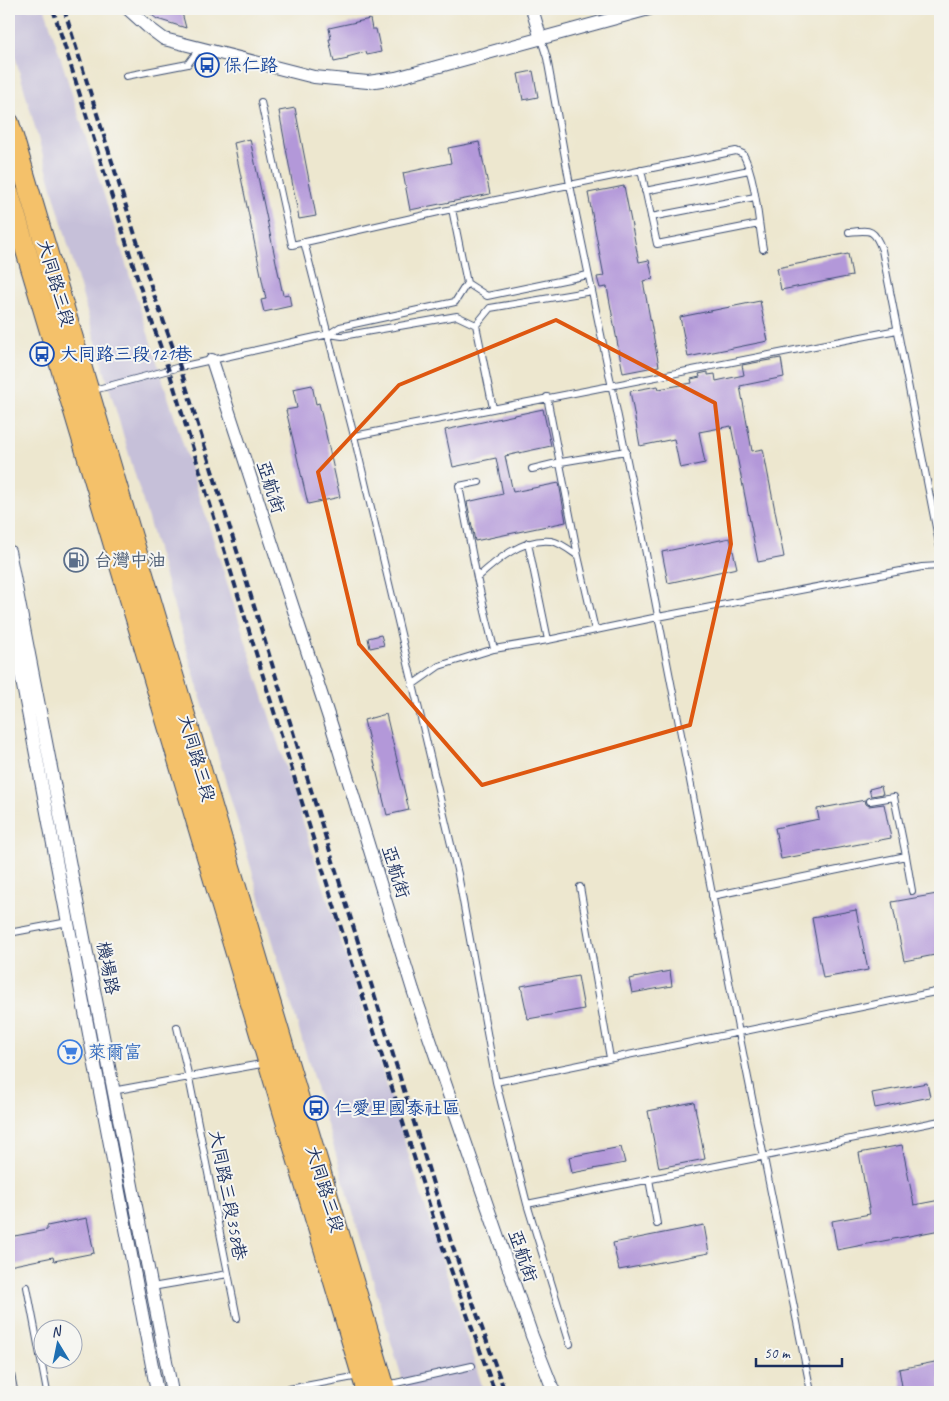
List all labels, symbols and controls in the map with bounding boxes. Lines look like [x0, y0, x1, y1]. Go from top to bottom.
bus stop icon: 保仁路 [194, 52, 220, 78]
place label: 保仁路 [224, 54, 278, 76]
street label: 大同路三段 [33, 237, 79, 329]
bus stop icon: 大同路三段121巷 [29, 341, 55, 367]
place label: 大同路三段121巷 [60, 343, 192, 365]
street label: 亞航街 [252, 458, 290, 516]
fuel station icon: 台灣中油 [63, 547, 89, 573]
place label: 台灣中油 [94, 549, 166, 571]
street label: 大同路三段 [174, 712, 220, 804]
street label: 亞航街 [378, 843, 414, 901]
street label: 機場路 [92, 939, 124, 997]
supermarket icon: 萊爾富 [57, 1039, 83, 1065]
place label: 萊爾富 [88, 1041, 142, 1063]
bus stop icon: 仁愛里國泰社區 [303, 1095, 329, 1121]
place label: 仁愛里國泰社區 [334, 1097, 460, 1119]
street label: 大同路三段358巷 [205, 1128, 251, 1262]
street label: 大同路三段 [301, 1143, 349, 1235]
street label: 亞航街 [504, 1227, 542, 1285]
north arrow [32, 1318, 82, 1368]
text: N [50, 1322, 64, 1341]
scale bar [756, 1336, 843, 1368]
text: 50 m [764, 1344, 791, 1363]

